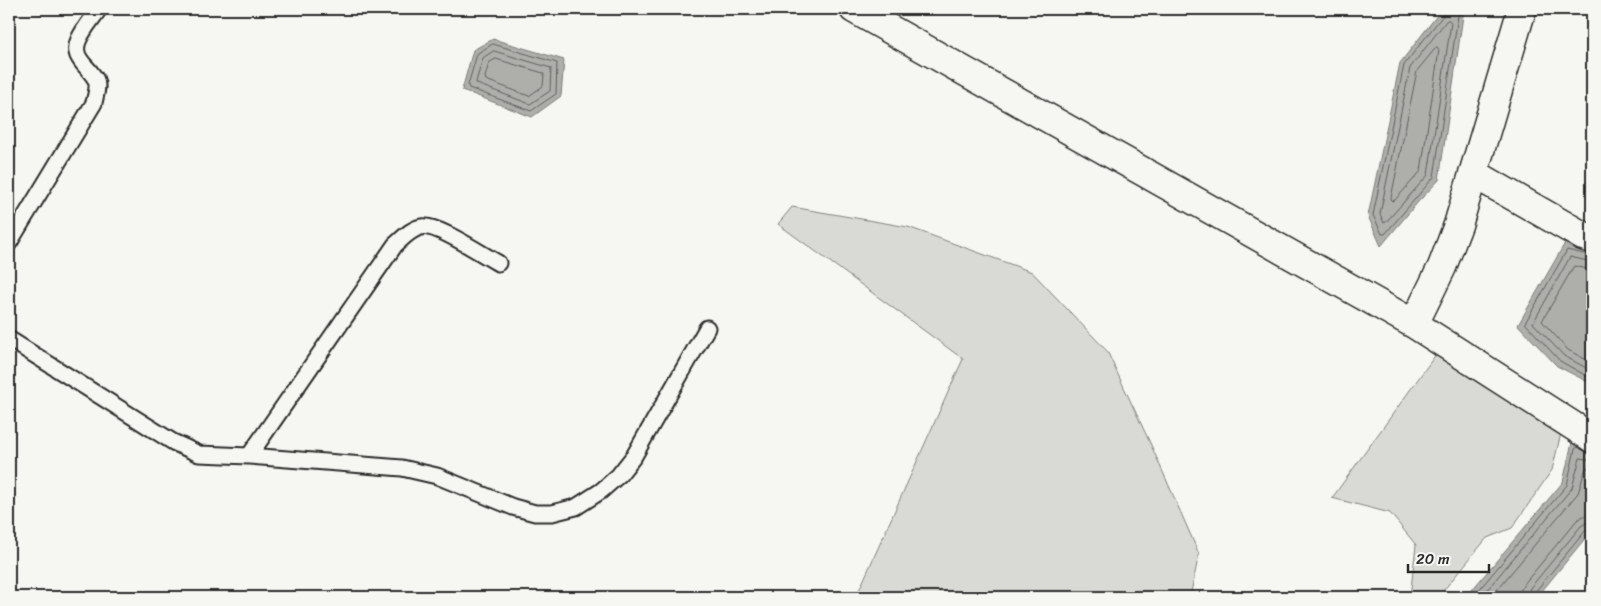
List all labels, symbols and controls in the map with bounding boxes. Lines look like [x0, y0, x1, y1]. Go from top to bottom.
scale bar [1408, 541, 1490, 573]
text: 20 m [1416, 546, 1450, 572]

